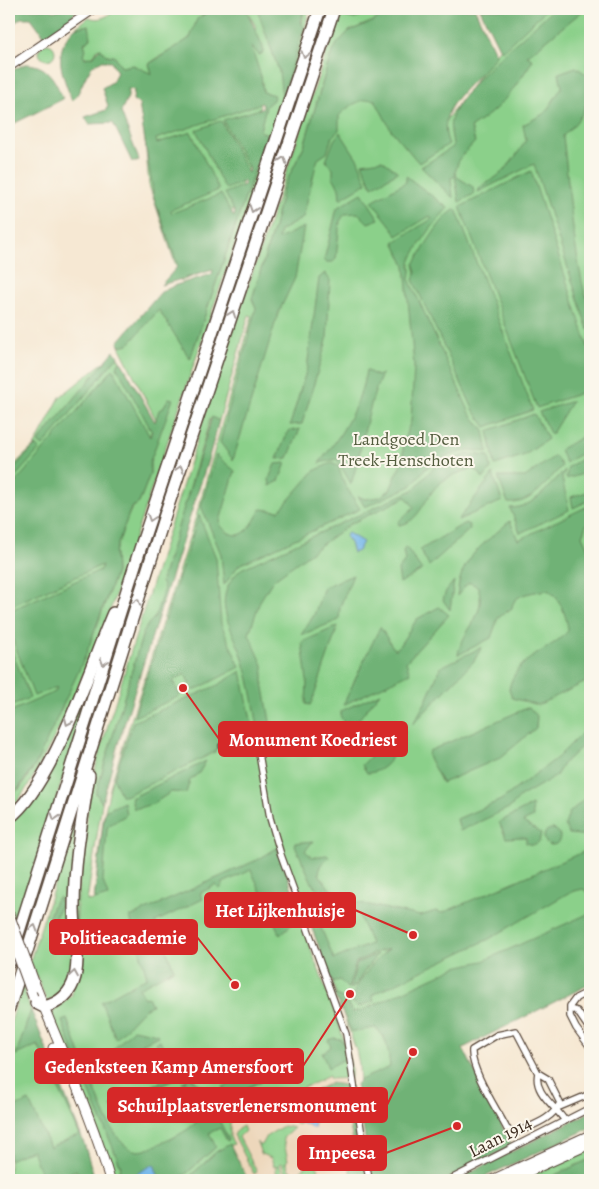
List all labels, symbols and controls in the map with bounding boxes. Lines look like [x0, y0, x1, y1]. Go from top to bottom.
one-way arrow [300, 51, 310, 59]
one-way arrow [278, 157, 288, 165]
one-way arrow [249, 205, 259, 213]
one-way arrow [226, 311, 236, 319]
park label: Landgoed Den Treek-Henschoten [338, 427, 474, 472]
one-way arrow [175, 465, 185, 473]
one-way arrow [146, 513, 156, 521]
one-way arrow [132, 598, 142, 606]
one-way arrow [99, 658, 109, 666]
one-way arrow [64, 717, 75, 726]
callout: Monument Koedriest [219, 722, 407, 756]
text: Monument Koedriest [229, 727, 398, 753]
one-way arrow [50, 812, 60, 821]
callout: Het Lijkenhuisje [205, 893, 355, 927]
text: Het Lijkenhuisje [215, 898, 345, 924]
callout: Politieacademie [50, 920, 197, 954]
one-way arrow [28, 925, 38, 933]
text: Politieacademie [60, 925, 187, 951]
one-way arrow [68, 970, 78, 979]
callout: Gedenksteen Kamp Amersfoort [35, 1049, 303, 1083]
text: Gedenksteen Kamp Amersfoort [45, 1054, 294, 1080]
callout: Schuilplaatsverlenersmonument [108, 1088, 387, 1122]
text: Schuilplaatsverlenersmonument [117, 1093, 377, 1119]
street label: Laan 1914 [464, 1111, 536, 1163]
callout: Impeesa [298, 1136, 386, 1170]
text: Impeesa [308, 1140, 377, 1166]

